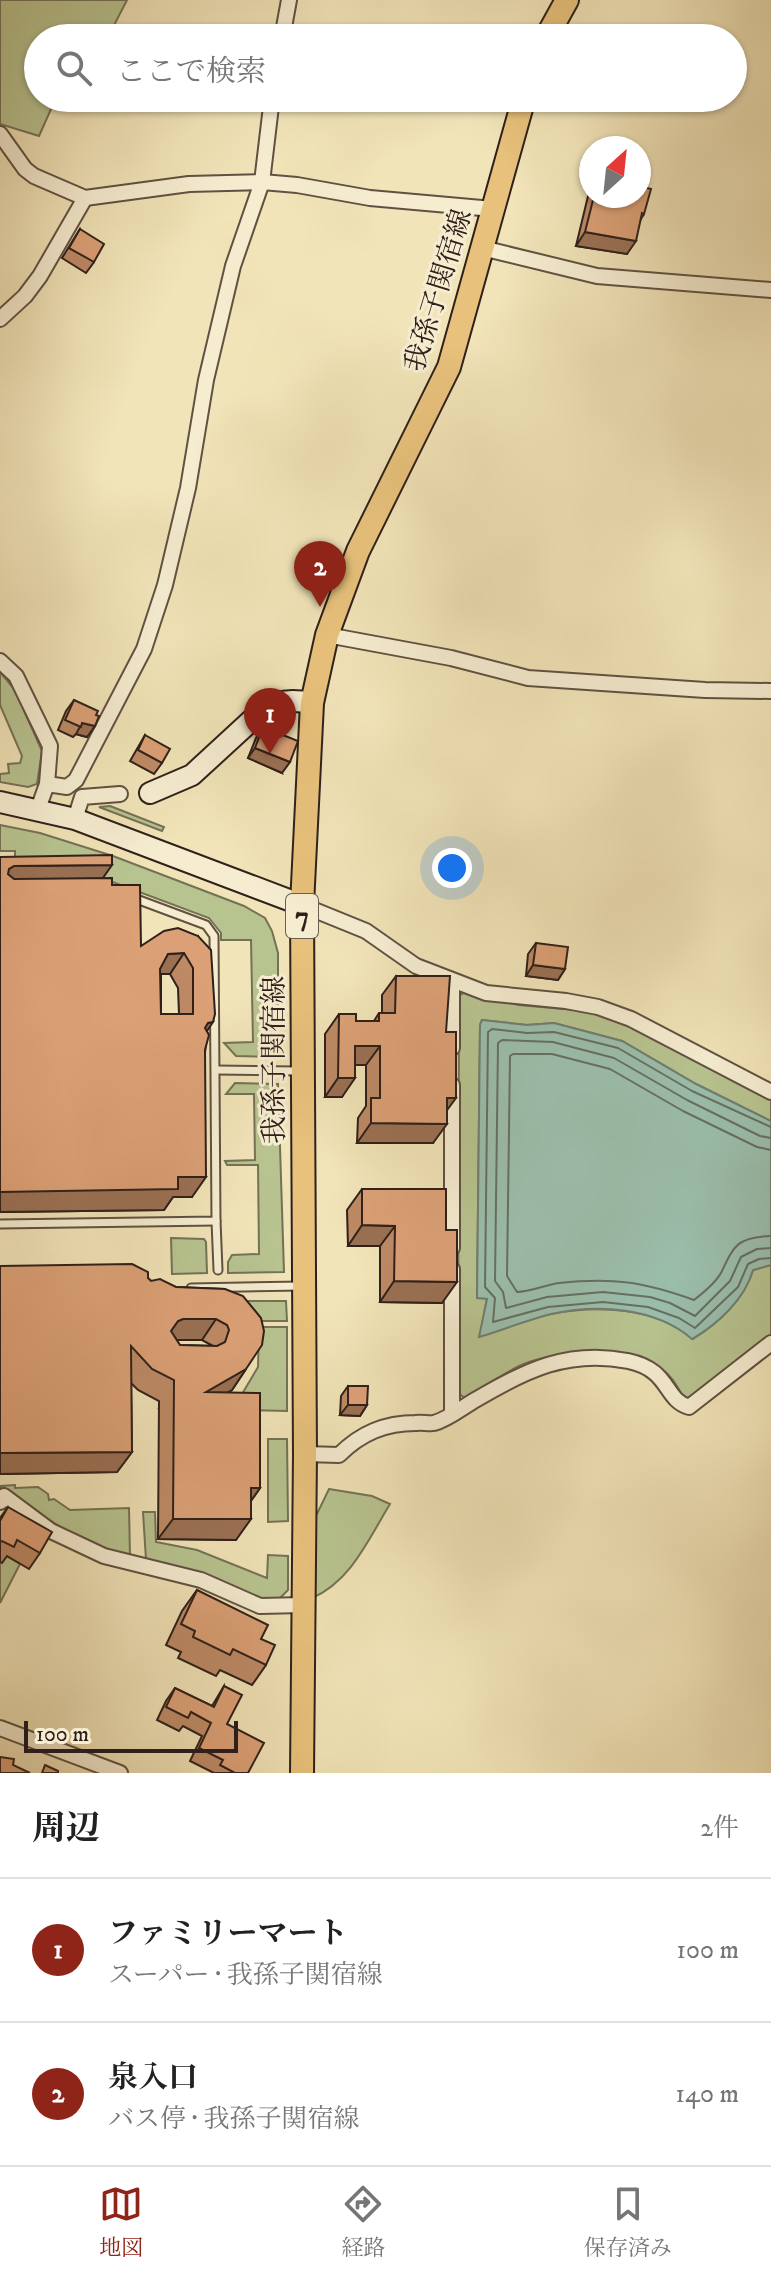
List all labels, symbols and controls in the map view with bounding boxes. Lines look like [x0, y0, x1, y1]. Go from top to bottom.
search box [24, 24, 747, 112]
icon: search [52, 46, 96, 90]
text: ここで検索 [116, 54, 266, 91]
north arrow [579, 136, 651, 208]
street label: 我孫子関宿線 [397, 205, 480, 376]
pin: 2 [294, 541, 346, 607]
pin: 1 [244, 688, 296, 754]
your location [432, 848, 472, 888]
road number: 7 [286, 894, 318, 938]
street label: 我孫子関宿線 [257, 976, 292, 1144]
scale bar [24, 1717, 238, 1753]
text: 100 m [36, 1721, 89, 1748]
text: 周辺 [32, 1808, 100, 1850]
text: 2件 [700, 1812, 739, 1845]
text: ファミリーマート [108, 1916, 347, 1953]
text: 1 [53, 1934, 63, 1967]
text: 100 m [676, 1934, 739, 1967]
text: スーパー · 我孫子関宿線 [108, 1959, 383, 1992]
text: 泉入口 [108, 2060, 198, 2097]
text: 2 [52, 2078, 64, 2111]
text: 140 m [675, 2078, 739, 2111]
text: バス停 · 我孫子関宿線 [108, 2103, 359, 2136]
tab: 地図 [99, 2182, 143, 2262]
tab: 経路 [341, 2182, 386, 2262]
tab: 保存済み [584, 2182, 672, 2262]

